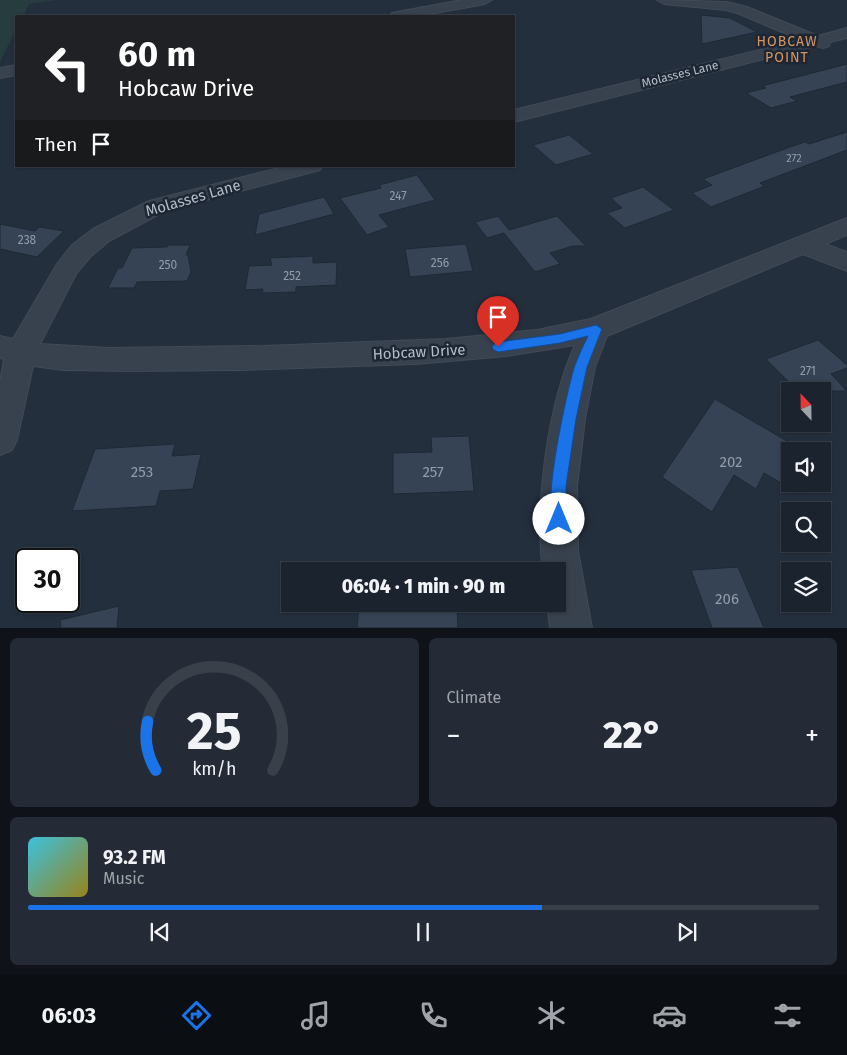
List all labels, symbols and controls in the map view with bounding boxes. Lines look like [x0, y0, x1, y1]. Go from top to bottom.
text: 60 m [118, 33, 196, 75]
district label: HOBCAW POINT [756, 33, 818, 66]
icon: left [35, 35, 100, 100]
street label: Molasses Lane [640, 58, 720, 90]
text: Hobcaw Drive [118, 75, 254, 102]
icon: arrive [87, 130, 115, 158]
text: Then [35, 133, 77, 156]
house number: 272 [786, 152, 802, 165]
street label: Molasses Lane [143, 176, 243, 220]
house number: 247 [389, 189, 407, 203]
house number: 238 [18, 233, 37, 247]
house number: 256 [431, 256, 449, 270]
house number: 250 [159, 258, 178, 272]
house number: 252 [283, 269, 301, 283]
pin [477, 296, 519, 347]
icon: arrive [484, 303, 512, 331]
street label: Hobcaw Drive [372, 341, 466, 363]
house number: 271 [800, 364, 816, 378]
north arrow [781, 382, 831, 432]
map controls [781, 382, 831, 612]
button: sound [781, 442, 831, 492]
house number: 202 [719, 453, 743, 471]
house number: 253 [131, 463, 153, 481]
house number: 257 [422, 463, 444, 481]
position arrow [532, 492, 584, 544]
button: search [781, 502, 831, 552]
speed limit sign: 30 [15, 548, 80, 613]
button: layers [781, 562, 831, 612]
text: 06:04 · 1 min · 90 m [342, 575, 505, 598]
house number: 206 [715, 590, 739, 608]
text: Climate [447, 688, 501, 707]
text: 25 [187, 700, 242, 763]
text: 22° [603, 712, 663, 758]
text: − [447, 719, 461, 752]
text: + [805, 719, 819, 752]
text: km/h [192, 758, 236, 780]
text: 93.2 FM [103, 846, 166, 869]
text: Music [103, 869, 144, 888]
icon: previous [146, 918, 174, 946]
icon: pause [409, 918, 437, 946]
icon: next [673, 918, 701, 946]
icon: directions [179, 998, 214, 1033]
icon: music [298, 998, 333, 1033]
icon: phone [416, 998, 451, 1033]
icon: climate [534, 998, 569, 1033]
icon: car [652, 998, 687, 1033]
icon: filters [770, 998, 805, 1033]
text: 06:03 [42, 1002, 96, 1029]

